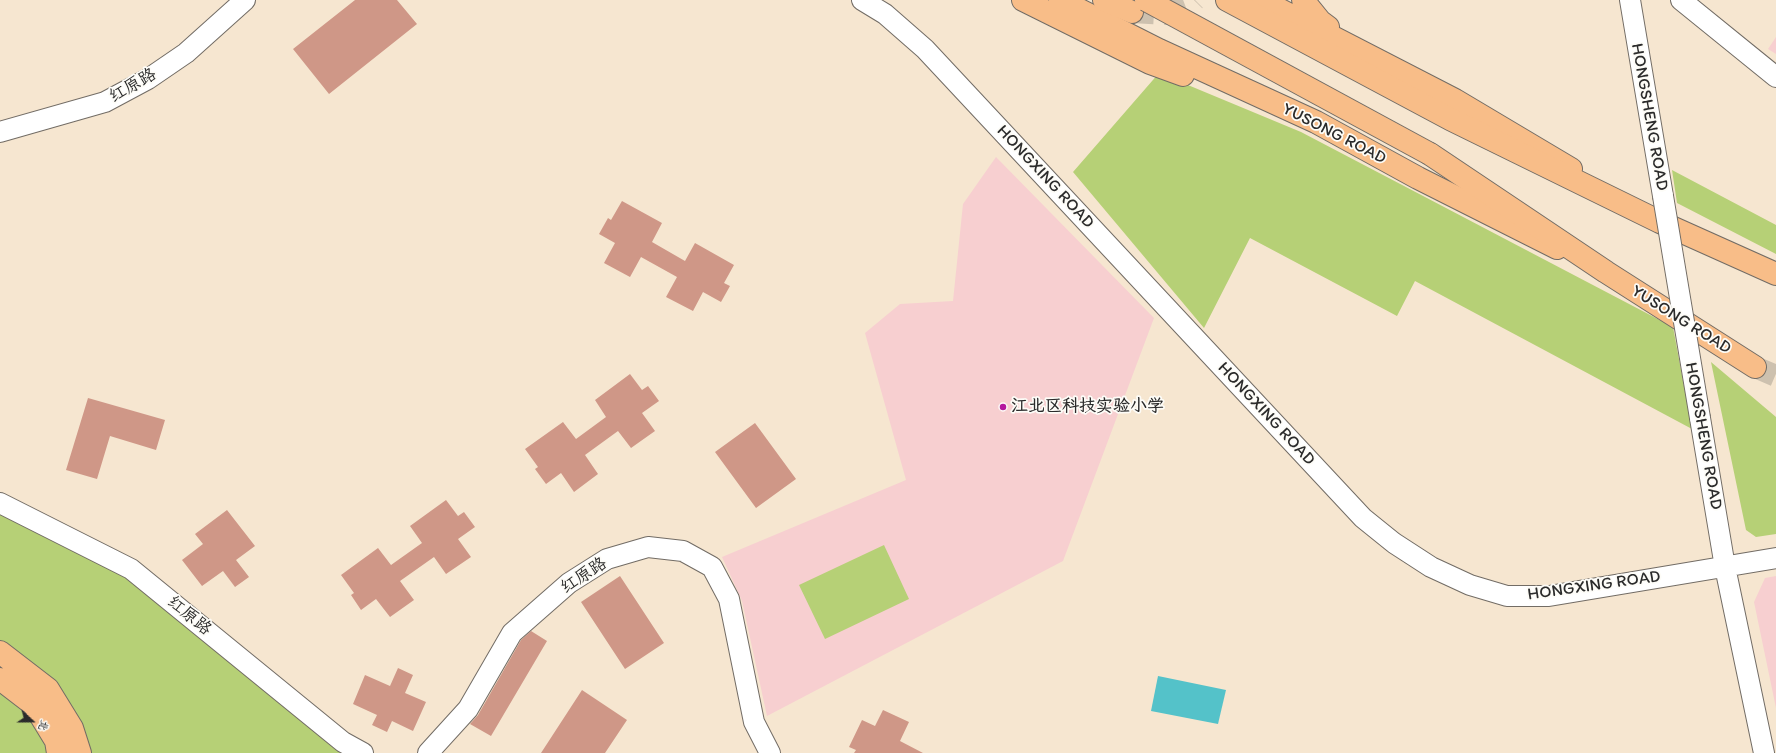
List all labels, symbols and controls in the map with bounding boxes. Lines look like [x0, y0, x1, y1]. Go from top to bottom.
street label: HONGSHENG ROAD [1626, 42, 1672, 192]
street label: 红原路 [106, 64, 160, 108]
street label: YUSONG ROAD [1279, 99, 1389, 169]
street label: HONGXING ROAD [992, 121, 1098, 233]
street label: YUSONG ROAD [1627, 281, 1735, 359]
street label: HONGXING ROAD [1213, 358, 1319, 470]
street label: HONGSHENG ROAD [1680, 361, 1726, 511]
place label: 江北区科技实验小学 [1011, 397, 1164, 417]
marker: 江北区科技实验小学 [998, 402, 1008, 412]
street label: 红原路 [557, 554, 611, 598]
street label: HONGXING ROAD [1526, 567, 1662, 605]
street label: 红原路 [163, 592, 215, 640]
north arrow [12, 701, 52, 741]
text: 北 [36, 718, 52, 733]

